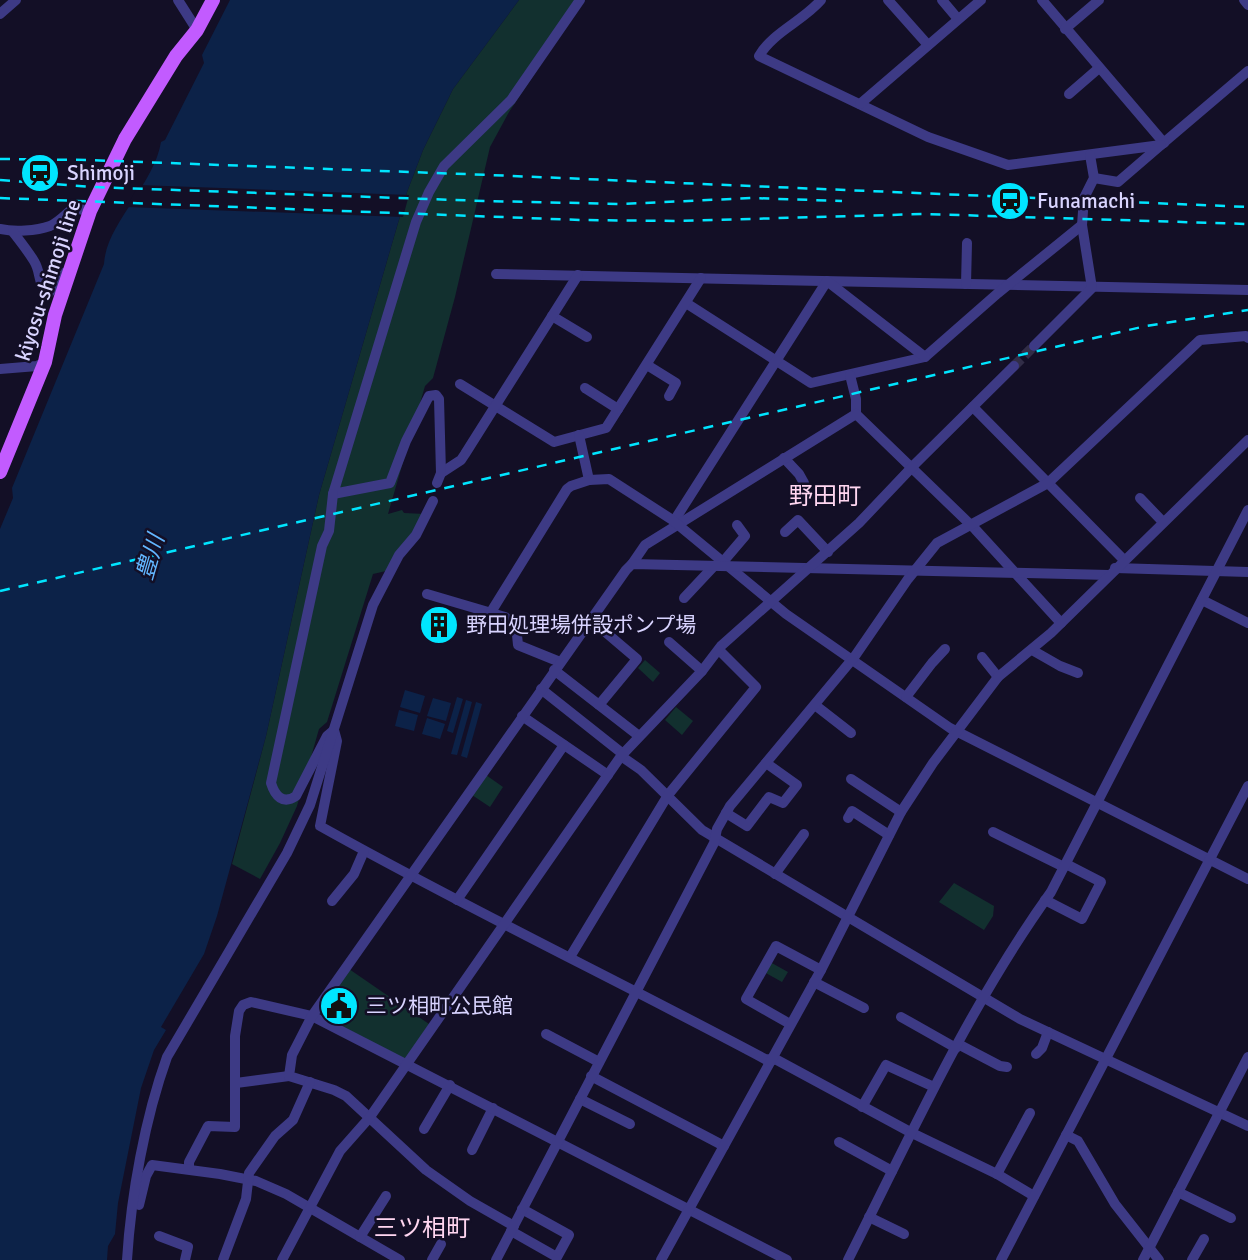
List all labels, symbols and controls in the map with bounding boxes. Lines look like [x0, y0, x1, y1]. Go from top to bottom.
station icon: Shimoji [19, 152, 61, 194]
place label: Shimoji [67, 160, 135, 186]
station icon: Funamachi [989, 180, 1031, 222]
place label: Funamachi [1037, 188, 1135, 214]
street label: kiyosu-shimoji line [10, 196, 86, 364]
district label: 野田町 [789, 481, 861, 511]
water label: 豊川 [130, 528, 172, 583]
building icon: 野田処理場併設ポンプ場 [418, 604, 460, 646]
place label: 野田処理場併設ポンプ場 [466, 612, 696, 638]
public building icon: 三ツ相町公民館 [318, 985, 360, 1027]
place label: 三ツ相町公民館 [366, 993, 513, 1019]
district label: 三ツ相町 [374, 1213, 470, 1243]

